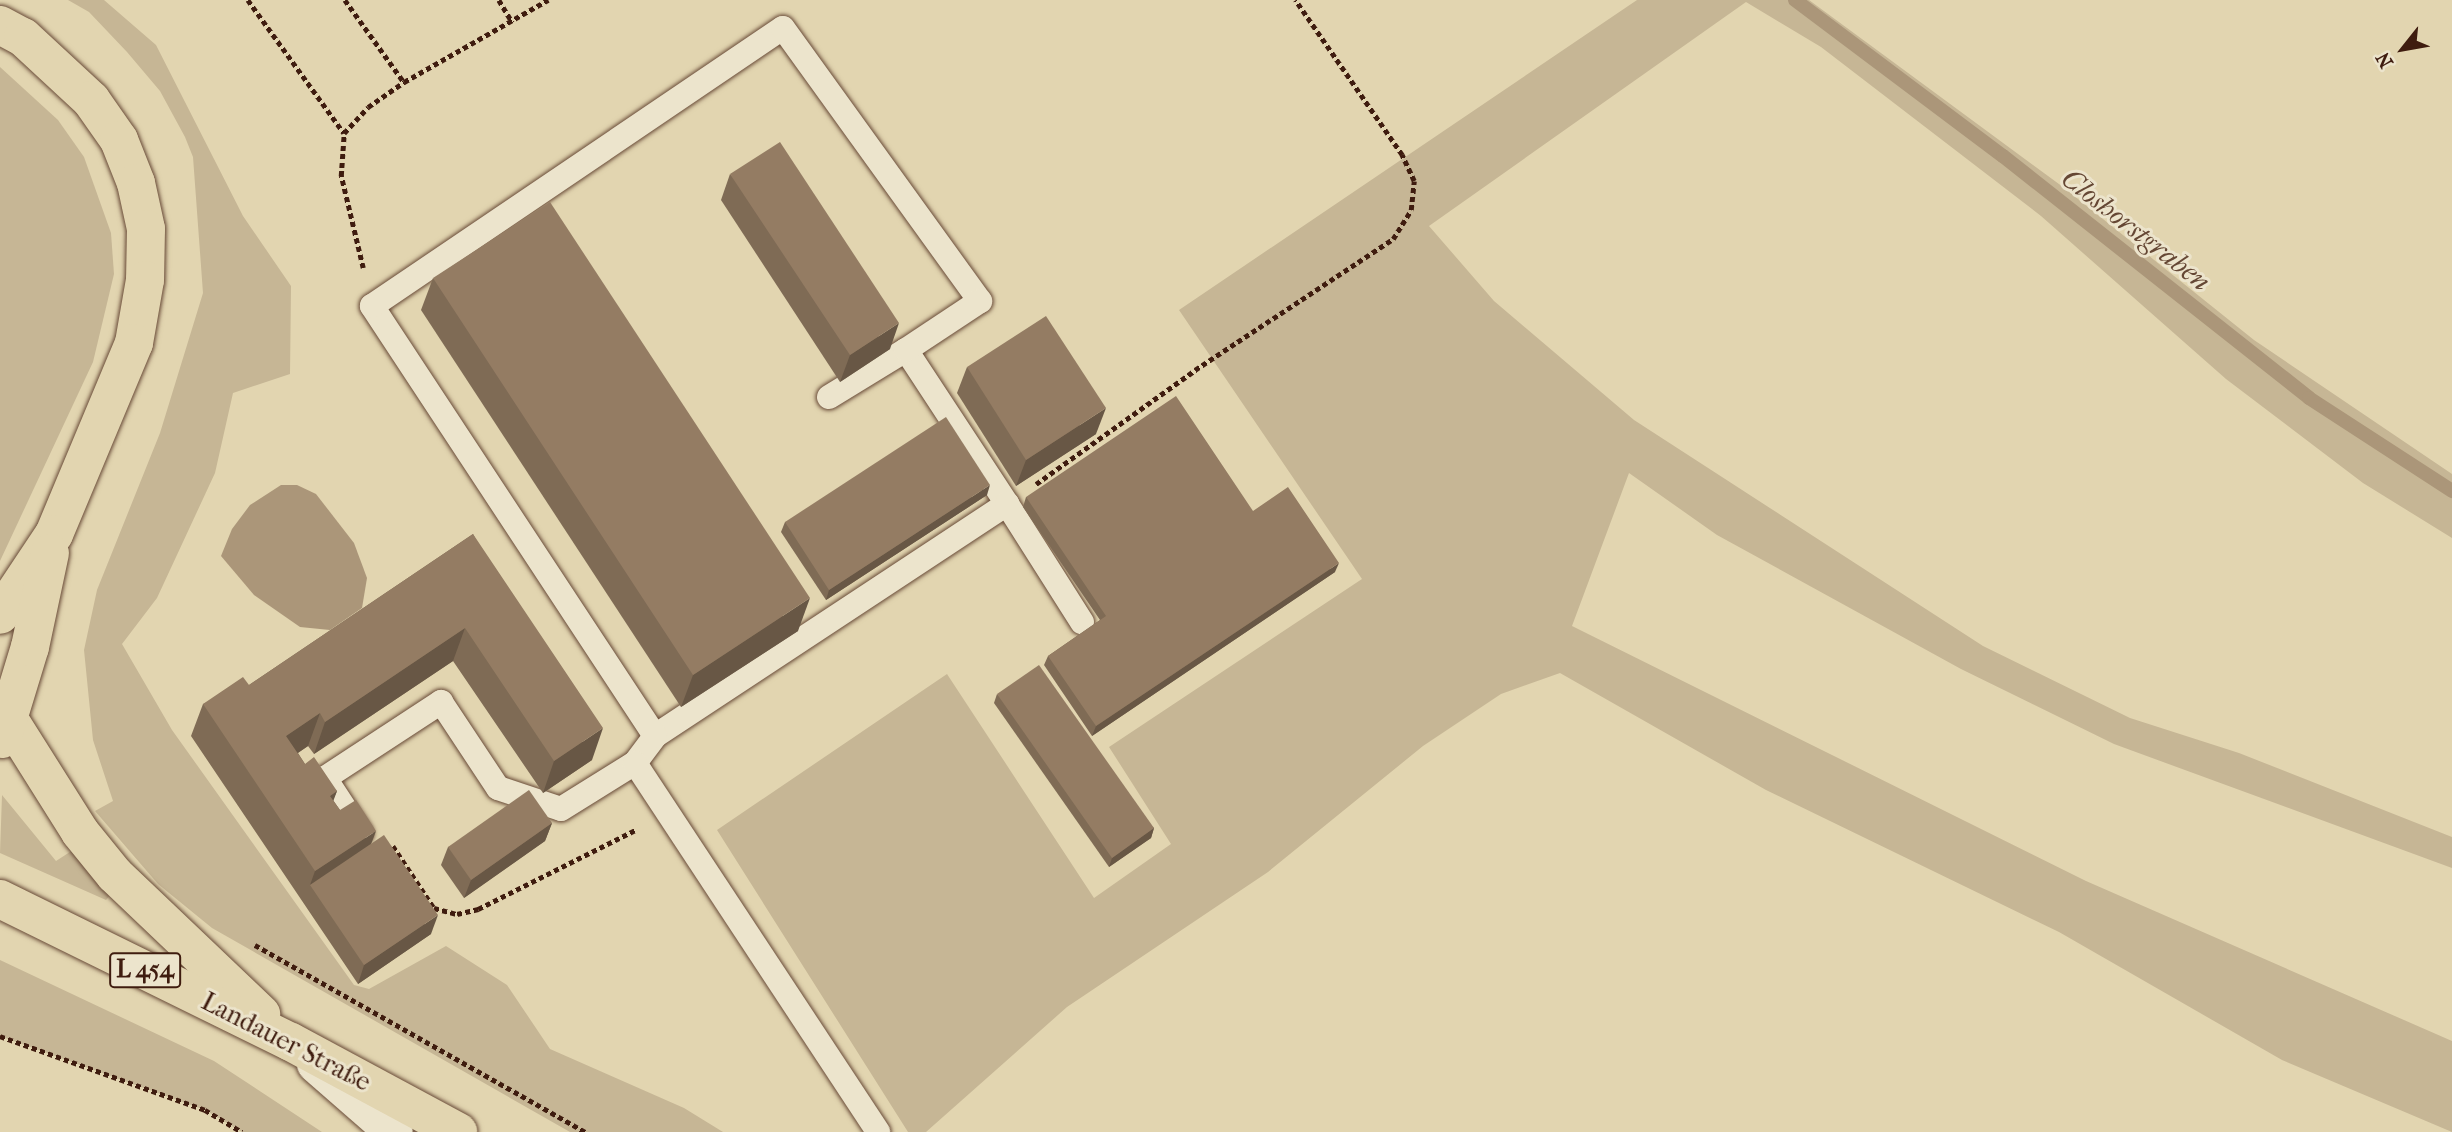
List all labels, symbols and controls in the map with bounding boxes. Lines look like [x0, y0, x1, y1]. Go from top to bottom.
north arrow [2368, 14, 2438, 84]
text: N [2372, 48, 2398, 72]
water label: Closhorstgraben [2055, 162, 2217, 298]
road number: L 454 [108, 950, 182, 990]
street label: Landauer Straße [196, 986, 376, 1098]

